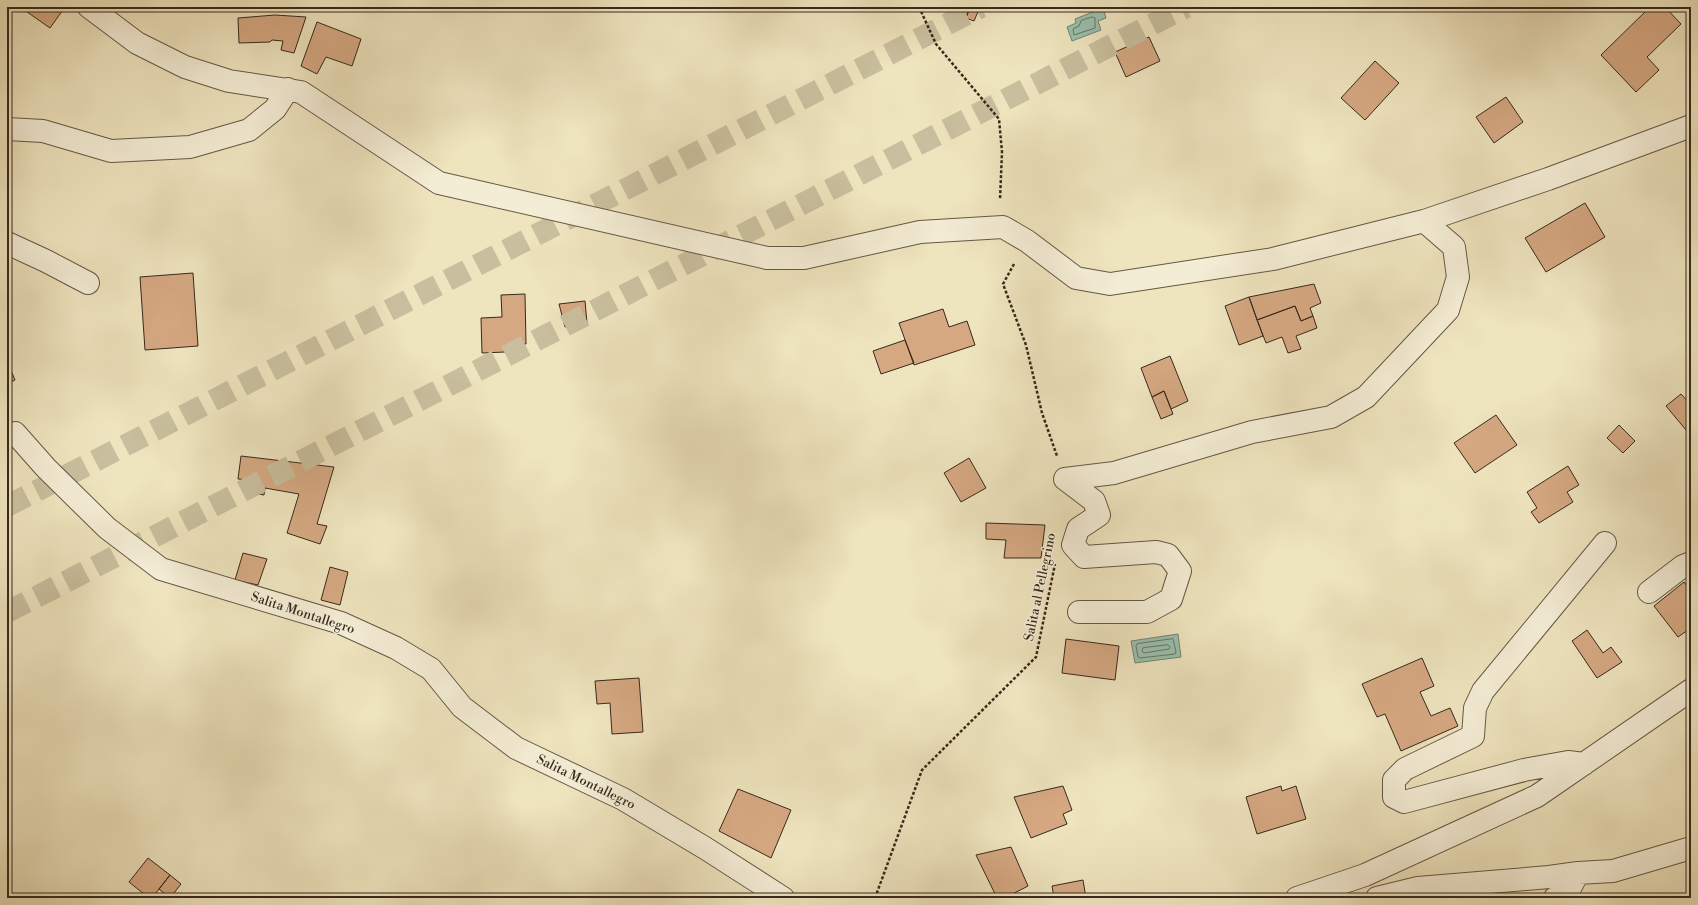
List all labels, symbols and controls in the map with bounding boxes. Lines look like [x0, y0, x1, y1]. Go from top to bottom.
street label: Salita al Pellegrino [1021, 531, 1059, 643]
street label: Salita Montallegro [249, 589, 357, 637]
street label: Salita Montallegro [534, 751, 638, 813]

